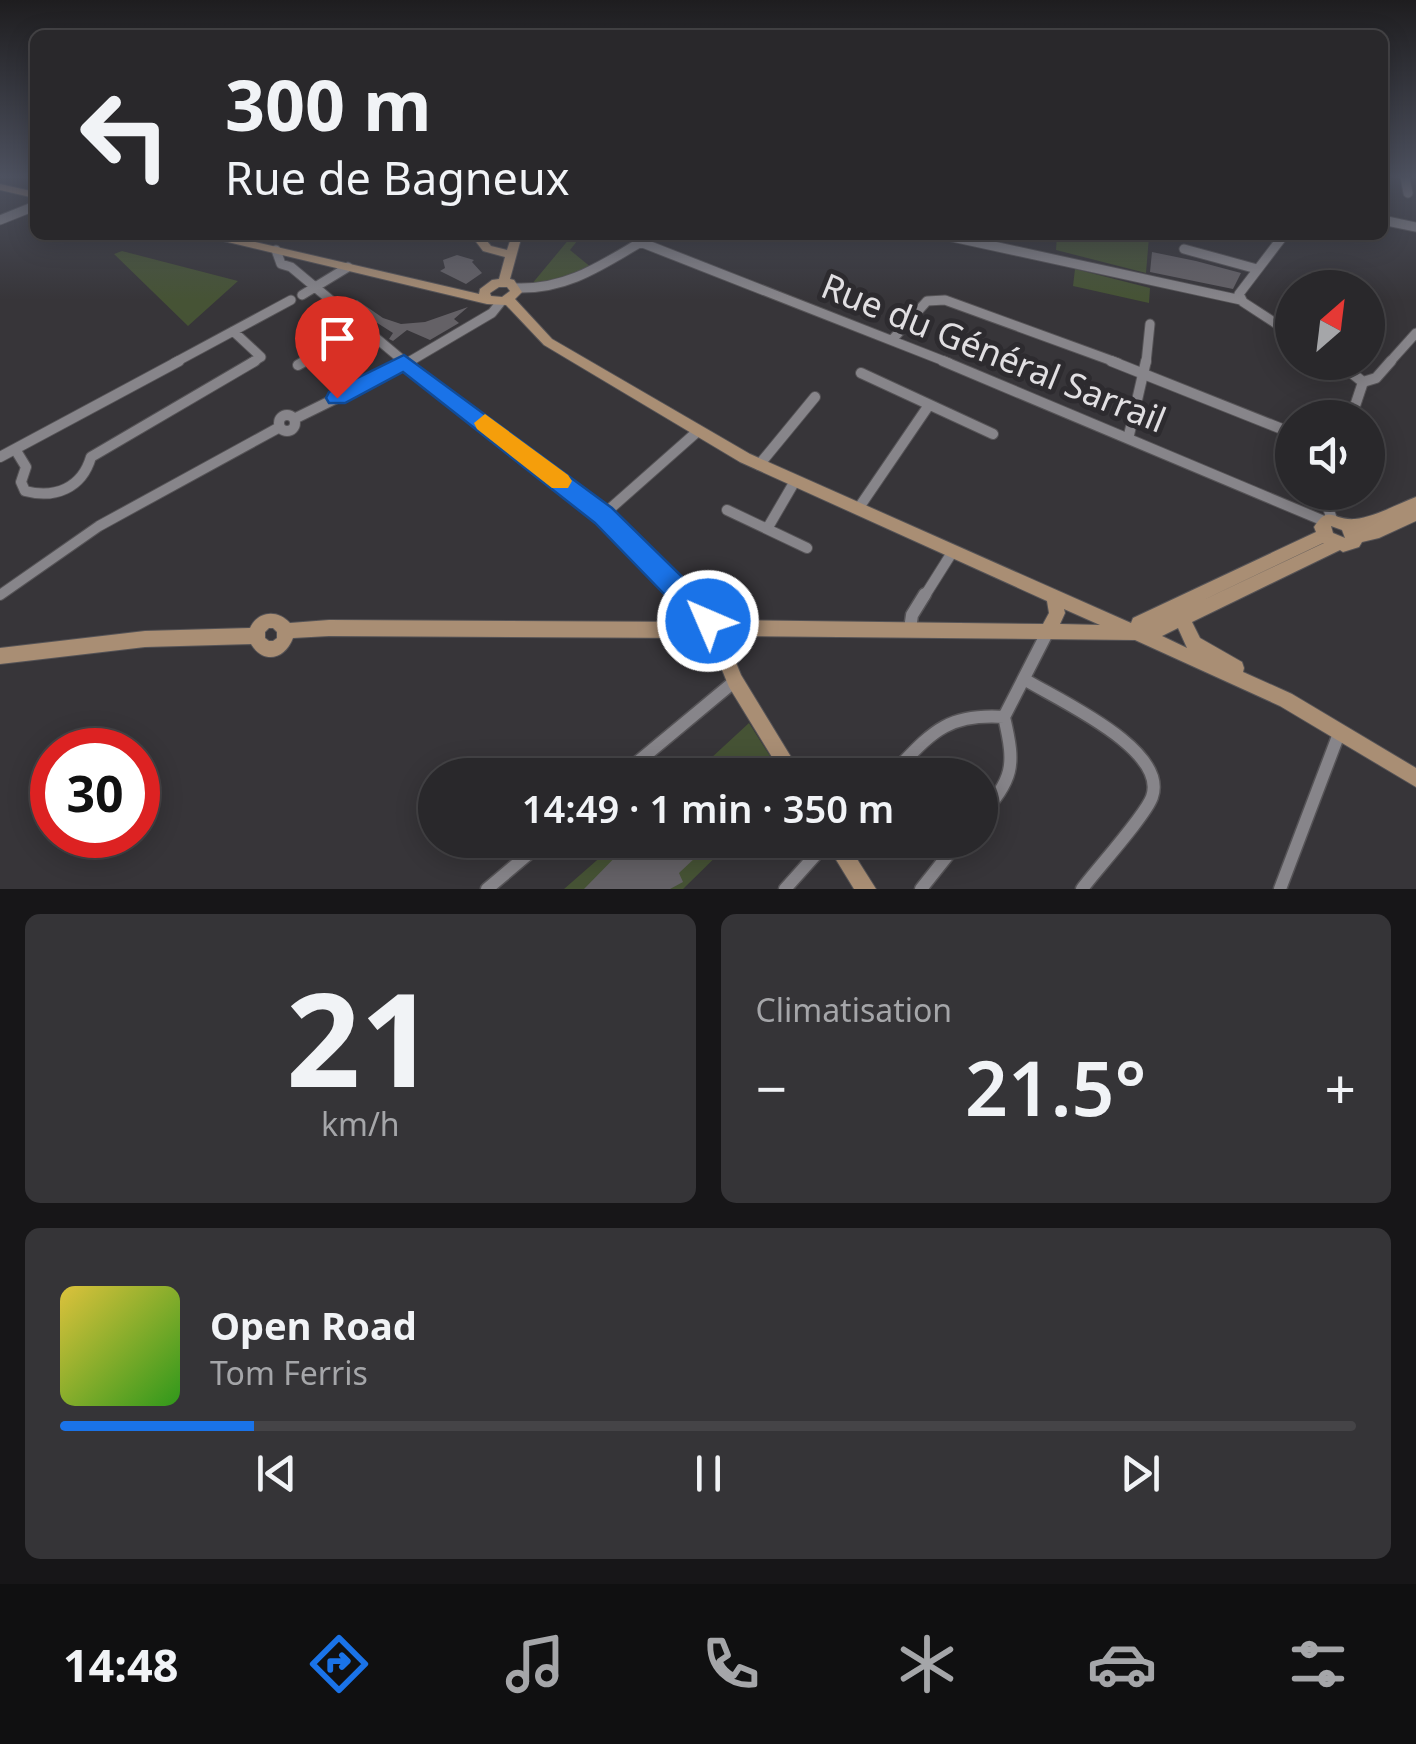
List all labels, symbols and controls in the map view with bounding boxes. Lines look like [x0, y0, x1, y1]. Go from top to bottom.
text: 300 m [225, 56, 432, 152]
icon: left [60, 70, 190, 200]
text: Rue de Bagneux [225, 147, 570, 208]
street label: Rue du Général Sarrail [815, 261, 1173, 443]
north arrow [1275, 270, 1385, 380]
map controls [1275, 270, 1385, 510]
pin [295, 296, 380, 399]
icon: arrive [310, 311, 365, 366]
button: sound [1275, 400, 1385, 510]
position arrow [656, 569, 760, 673]
speed limit sign: 30 [30, 728, 160, 858]
text: 14:49 · 1 min · 350 m [522, 782, 894, 834]
text: 21 [286, 948, 435, 1125]
text: Climatisation [756, 988, 952, 1031]
text: 21.5° [965, 1036, 1146, 1138]
text: − [756, 1050, 787, 1125]
text: + [1325, 1050, 1356, 1125]
text: km/h [321, 1102, 400, 1145]
text: Open Road [210, 1299, 417, 1351]
text: Tom Ferris [210, 1351, 368, 1394]
icon: previous [249, 1446, 304, 1501]
icon: pause [681, 1446, 736, 1501]
icon: next [1113, 1446, 1168, 1501]
icon: directions [304, 1629, 374, 1699]
icon: music [500, 1629, 570, 1699]
icon: phone [696, 1629, 766, 1699]
icon: climate [892, 1629, 962, 1699]
icon: car [1087, 1629, 1157, 1699]
icon: filters [1283, 1629, 1353, 1699]
text: 14:48 [63, 1634, 178, 1695]

